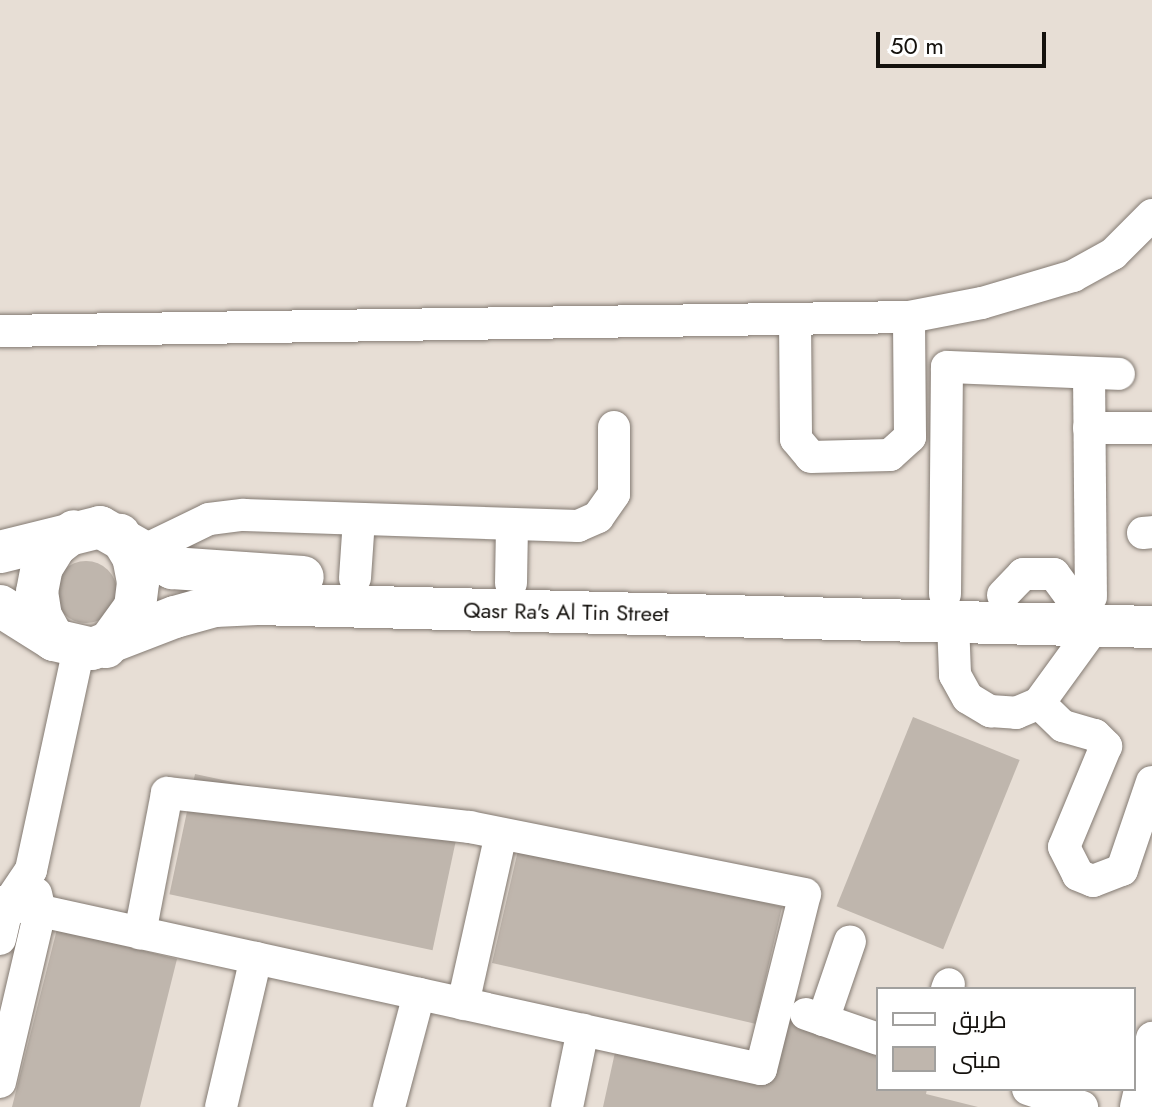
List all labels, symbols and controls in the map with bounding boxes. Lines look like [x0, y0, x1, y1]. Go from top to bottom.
scale bar [880, 16, 1050, 66]
text: 50 m [890, 28, 944, 63]
street label: Qasr Ra's Al Tin Street [463, 597, 669, 627]
legend [876, 987, 1136, 1091]
text: طريق [952, 1002, 1007, 1037]
text: مبنى [952, 1042, 1001, 1077]

